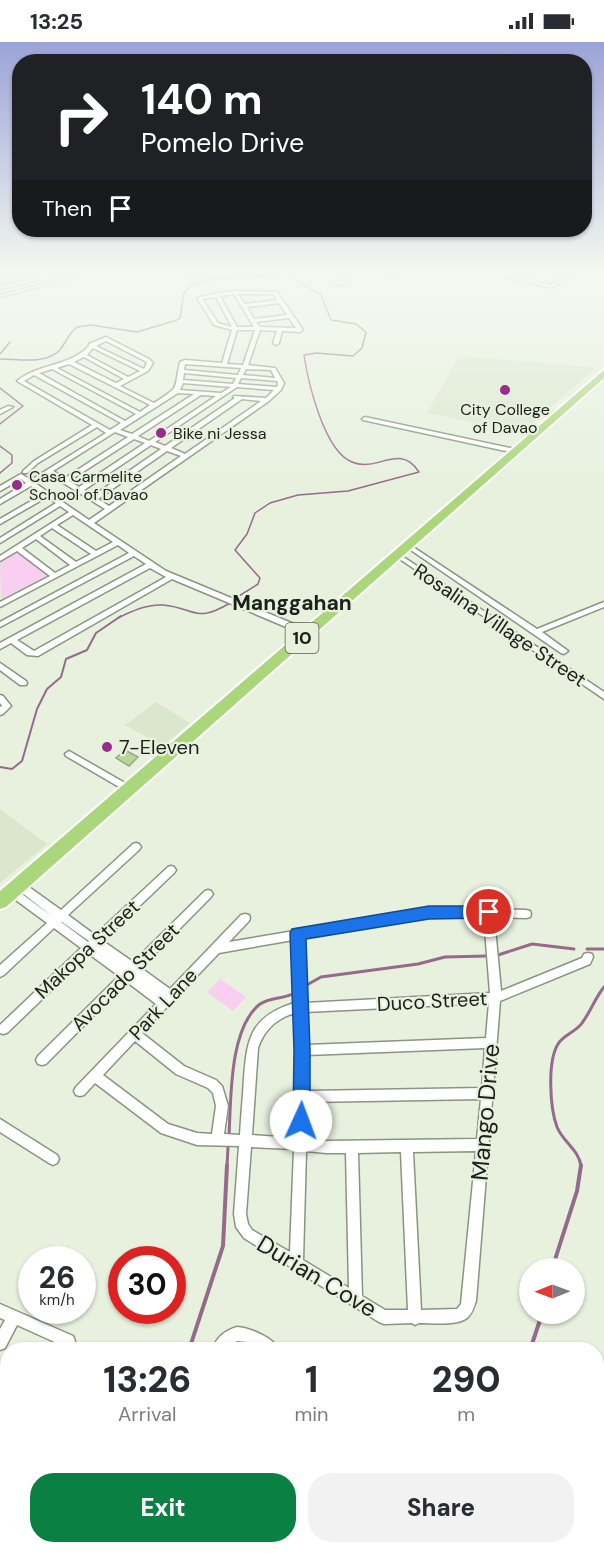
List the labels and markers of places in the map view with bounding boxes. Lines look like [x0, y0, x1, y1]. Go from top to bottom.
marker: City College of Davao [498, 383, 512, 397]
place label: City College of Davao [460, 399, 550, 438]
place label: Bike ni Jessa [173, 423, 266, 444]
marker: Bike ni Jessa [154, 426, 168, 440]
place label: Casa Carmelite School of Davao [29, 466, 148, 505]
marker: Casa Carmelite School of Davao [10, 478, 24, 492]
place label: 7-Eleven [119, 734, 199, 760]
marker: 7-Eleven [100, 740, 114, 754]
pin [463, 886, 514, 937]

